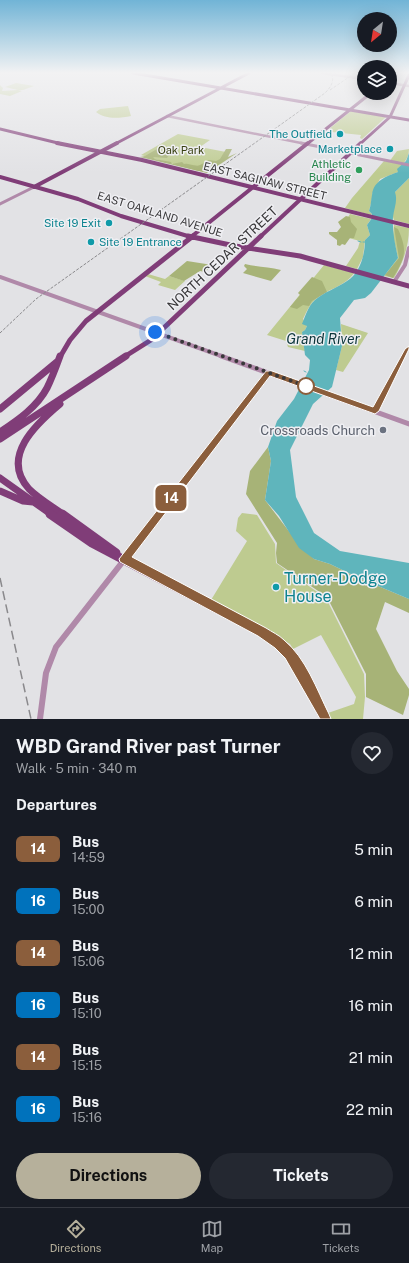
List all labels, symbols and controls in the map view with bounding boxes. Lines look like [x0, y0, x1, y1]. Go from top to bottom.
north arrow [357, 12, 397, 52]
map controls [357, 12, 397, 100]
button: layers [357, 60, 397, 100]
place label: The Outfield [269, 128, 332, 140]
marker: The Outfield [335, 129, 345, 139]
place label: Marketplace [318, 143, 382, 155]
park label: Oak Park [158, 144, 204, 156]
marker: Marketplace [385, 144, 395, 154]
place label: Athletic Building [309, 158, 351, 183]
street label: EAST SAGINAW STREET [202, 160, 328, 202]
marker: Athletic Building [354, 165, 364, 175]
street label: EAST OAKLAND AVENUE [96, 189, 224, 239]
street label: NORTH CEDAR STREET [164, 203, 281, 313]
place label: Site 19 Exit [44, 217, 101, 229]
marker: Site 19 Exit [104, 218, 114, 228]
place label: Site 19 Entrance [99, 236, 182, 248]
marker: Site 19 Entrance [86, 237, 96, 247]
your location [145, 322, 165, 342]
water label: Grand River [286, 331, 361, 347]
unlabelled marker [297, 377, 315, 395]
place label: Crossroads Church [260, 423, 375, 438]
marker: Crossroads Church [378, 425, 388, 435]
line badge: 14 [153, 485, 189, 511]
text: 14 [163, 490, 179, 506]
place label: Turner-Dodge House [284, 569, 386, 606]
marker: Turner-Dodge House [271, 582, 281, 592]
button: heart [351, 732, 393, 774]
text: WBD Grand River past Turner [16, 735, 281, 757]
text: Walk · 5 min · 340 m [16, 761, 137, 776]
text: Departures [16, 796, 97, 813]
text: Bus [72, 833, 99, 850]
text: 14 [30, 841, 46, 857]
text: 5 min [354, 841, 393, 858]
text: 14:59 [72, 850, 105, 865]
text: Bus [72, 885, 99, 902]
text: 16 [30, 893, 46, 909]
text: 6 min [355, 893, 393, 910]
text: 15:00 [72, 902, 104, 917]
text: Bus [72, 937, 99, 954]
text: 14 [30, 945, 46, 961]
text: 12 min [349, 945, 393, 962]
text: 15:06 [72, 954, 105, 969]
text: Bus [72, 989, 99, 1006]
text: 16 [30, 997, 46, 1013]
text: 16 min [348, 997, 393, 1014]
text: 15:10 [72, 1006, 102, 1021]
text: Bus [72, 1041, 99, 1058]
text: 14 [30, 1049, 46, 1065]
text: 21 min [349, 1049, 393, 1066]
text: 15:15 [72, 1058, 102, 1073]
text: Bus [72, 1093, 99, 1110]
text: 16 [30, 1101, 46, 1117]
text: 22 min [346, 1101, 393, 1118]
text: 15:16 [72, 1110, 102, 1125]
button: Directions [16, 1153, 201, 1199]
button: Tickets [209, 1153, 393, 1199]
tab: Directions [50, 1218, 101, 1254]
tab: Map [201, 1218, 223, 1254]
tab: Tickets [322, 1218, 359, 1254]

